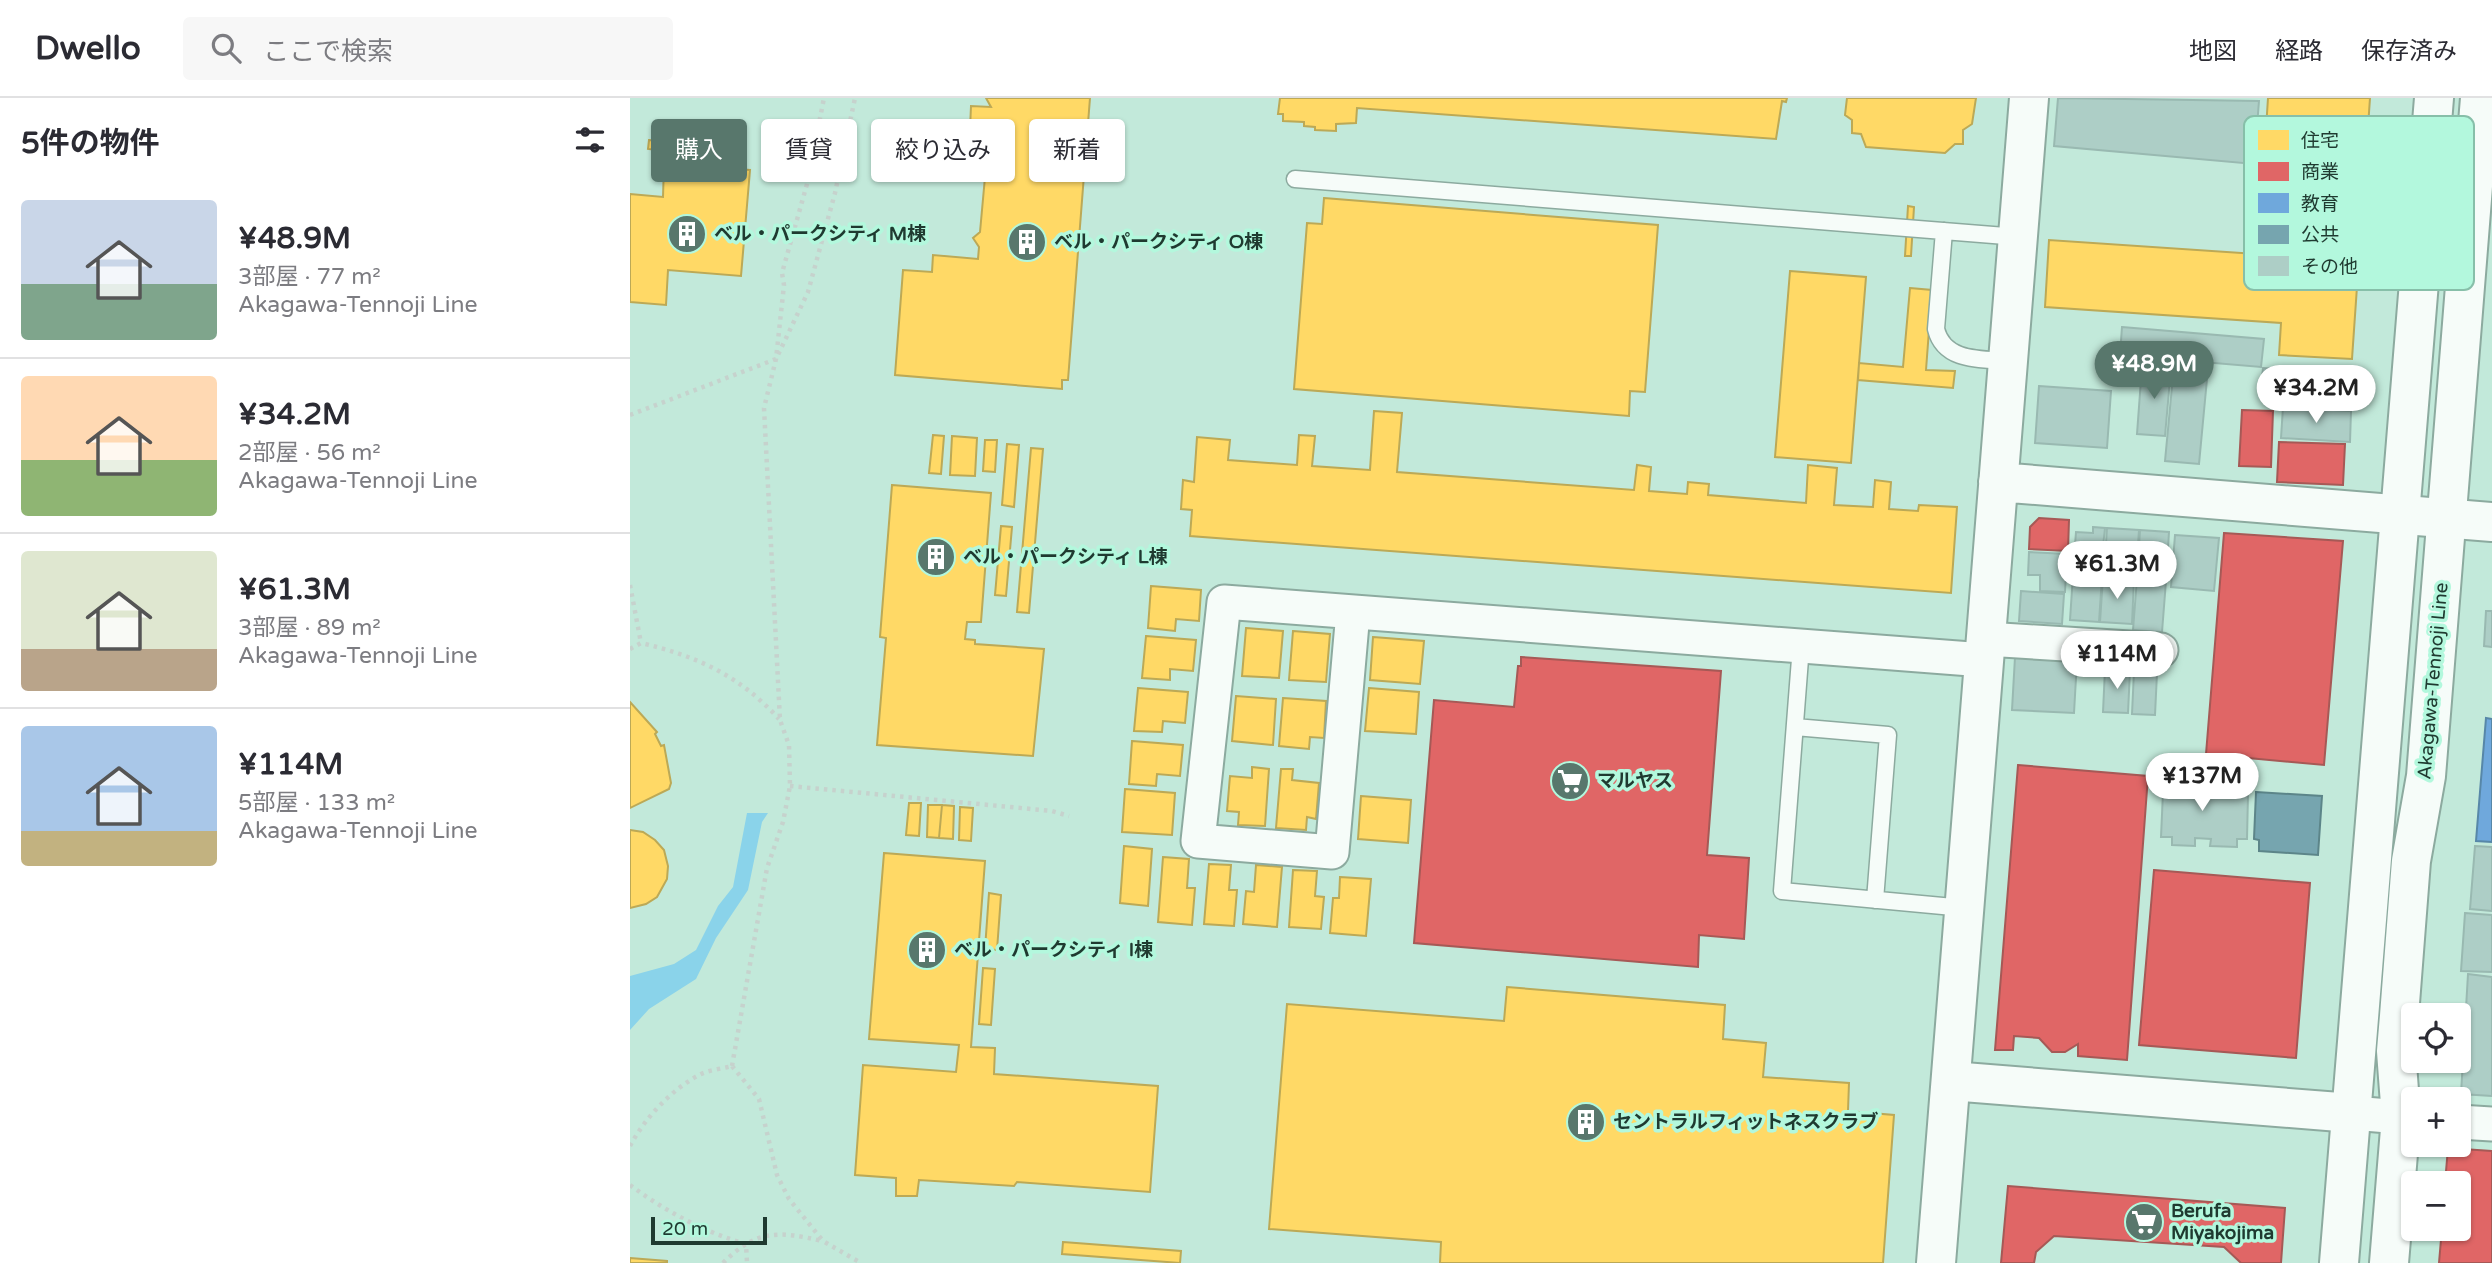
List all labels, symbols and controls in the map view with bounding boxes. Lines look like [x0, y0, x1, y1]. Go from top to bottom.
search box [183, 17, 673, 80]
text: Dwello [35, 29, 141, 68]
icon: search [207, 29, 245, 67]
text: ここで検索 [263, 36, 393, 67]
text: 地図 [2189, 37, 2237, 66]
text: 経路 [2275, 37, 2323, 66]
text: 保存済み [2361, 37, 2457, 66]
legend [2244, 116, 2474, 290]
chip: 購入 [651, 119, 747, 182]
chip: 賃貸 [761, 119, 857, 182]
chip: 絞り込み [871, 119, 1015, 182]
chip: 新着 [1029, 119, 1125, 182]
icon: filters [571, 121, 609, 159]
text: 5件の物件 [21, 125, 160, 162]
text: 住宅 [2301, 130, 2339, 152]
text: 商業 [2301, 161, 2339, 183]
text: 教育 [2301, 193, 2339, 215]
building icon: ベル・パークシティ M棟 [666, 213, 708, 255]
text: ¥48.9M [238, 220, 351, 257]
building icon: ベル・パークシティ O棟 [1006, 221, 1048, 263]
place label: ベル・パークシティ M棟 [714, 223, 926, 245]
text: 公共 [2301, 224, 2339, 246]
icon: home [77, 228, 161, 312]
place label: ベル・パークシティ O棟 [1054, 231, 1263, 253]
text: その他 [2301, 256, 2358, 278]
text: 3部屋 · 77 m² [238, 263, 381, 291]
text: Akagawa-Tennoji Line [238, 291, 478, 319]
pin: ¥48.9M [2097, 342, 2211, 401]
text: ¥48.9M [2111, 350, 2197, 378]
pin: ¥34.2M [2259, 366, 2373, 425]
text: ¥34.2M [2273, 374, 2359, 402]
text: ¥34.2M [238, 396, 351, 433]
icon: home [77, 404, 161, 488]
text: 2部屋 · 56 m² [238, 439, 381, 467]
text: Akagawa-Tennoji Line [238, 467, 478, 495]
building icon: ベル・パークシティ L棟 [915, 536, 957, 578]
pin: ¥61.3M [2060, 542, 2174, 601]
place label: ベル・パークシティ L棟 [963, 546, 1168, 568]
text: ¥61.3M [2074, 550, 2160, 578]
text: ¥61.3M [238, 571, 351, 608]
icon: home [77, 579, 161, 663]
street label: Akagawa-Tennoji Line [2413, 581, 2453, 781]
text: 3部屋 · 89 m² [238, 614, 381, 642]
pin: ¥114M [2068, 632, 2166, 691]
text: ¥114M [2077, 640, 2157, 668]
text: Akagawa-Tennoji Line [238, 642, 478, 670]
text: ¥114M [238, 746, 343, 783]
icon: home [77, 754, 161, 838]
pin: ¥137M [2153, 754, 2251, 813]
supermarket icon: マルヤス [1549, 760, 1591, 802]
text: ¥137M [2162, 762, 2242, 790]
place label: マルヤス [1597, 770, 1673, 792]
text: 5部屋 · 133 m² [238, 789, 395, 817]
text: Akagawa-Tennoji Line [238, 817, 478, 845]
building icon: ベル・パークシティ I棟 [906, 929, 948, 971]
place label: ベル・パークシティ I棟 [954, 939, 1153, 961]
map controls [2401, 1003, 2471, 1241]
button: locate [2401, 1003, 2471, 1073]
button: + [2401, 1087, 2471, 1157]
building icon: セントラルフィットネスクラブ [1565, 1101, 1607, 1143]
place label: セントラルフィットネスクラブ [1613, 1111, 1879, 1133]
button: − [2401, 1171, 2471, 1241]
place label: Berufa Miyakojima [2171, 1200, 2274, 1245]
supermarket icon: Berufa Miyakojima [2123, 1201, 2165, 1243]
scale bar [651, 1214, 766, 1246]
text: 20 m [662, 1218, 708, 1240]

